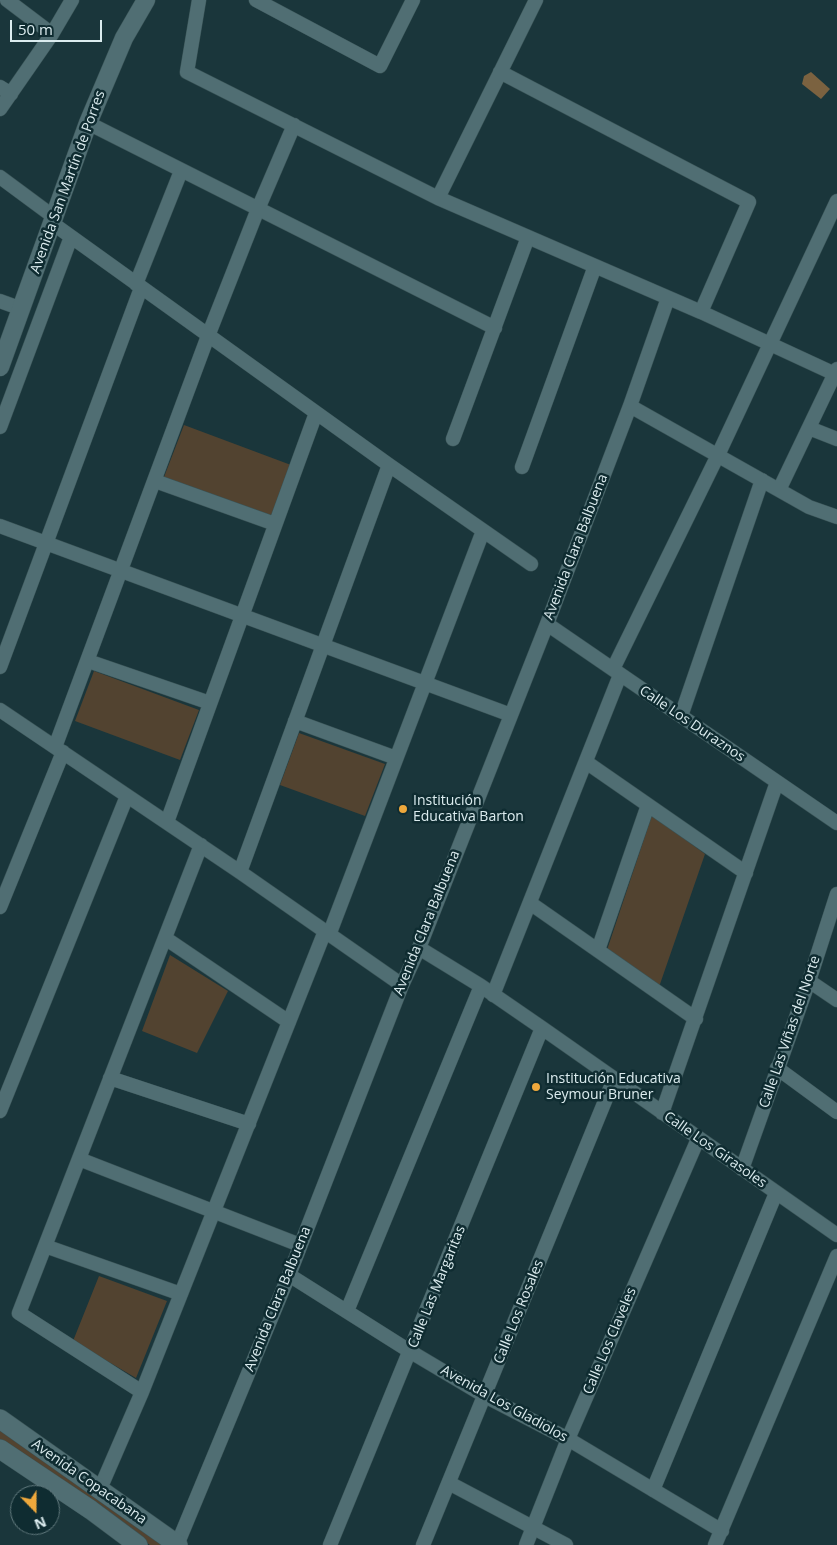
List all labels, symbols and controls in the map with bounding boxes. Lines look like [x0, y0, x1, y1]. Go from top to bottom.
scale bar [12, 10, 105, 42]
text: 50 m [18, 19, 53, 39]
street label: Avenida San Martín de Porres [27, 88, 109, 276]
street label: Avenida Clara Balbuena [540, 472, 612, 622]
street label: Calle Los Duraznos [636, 682, 748, 766]
place label: Institución Educativa Barton [413, 793, 524, 826]
marker: Institución Educativa Barton [397, 803, 409, 815]
street label: Avenida Clara Balbuena [390, 848, 464, 998]
street label: Calle Las Viñas del Norte [756, 954, 824, 1110]
place label: Institución Educativa Seymour Bruner [546, 1071, 681, 1104]
marker: Institución Educativa Seymour Bruner [530, 1081, 542, 1093]
street label: Calle Los Girasoles [660, 1108, 770, 1192]
street label: Calle Las Margaritas [405, 1223, 469, 1351]
street label: Avenida Clara Balbuena [241, 1224, 315, 1374]
street label: Calle Los Rosales [490, 1257, 548, 1367]
street label: Calle Los Claveles [580, 1285, 640, 1397]
street label: Avenida Los Gladiolos [438, 1362, 570, 1446]
street label: Avenida Copacabana [28, 1436, 150, 1528]
north arrow [10, 1485, 60, 1535]
text: N [32, 1512, 49, 1534]

